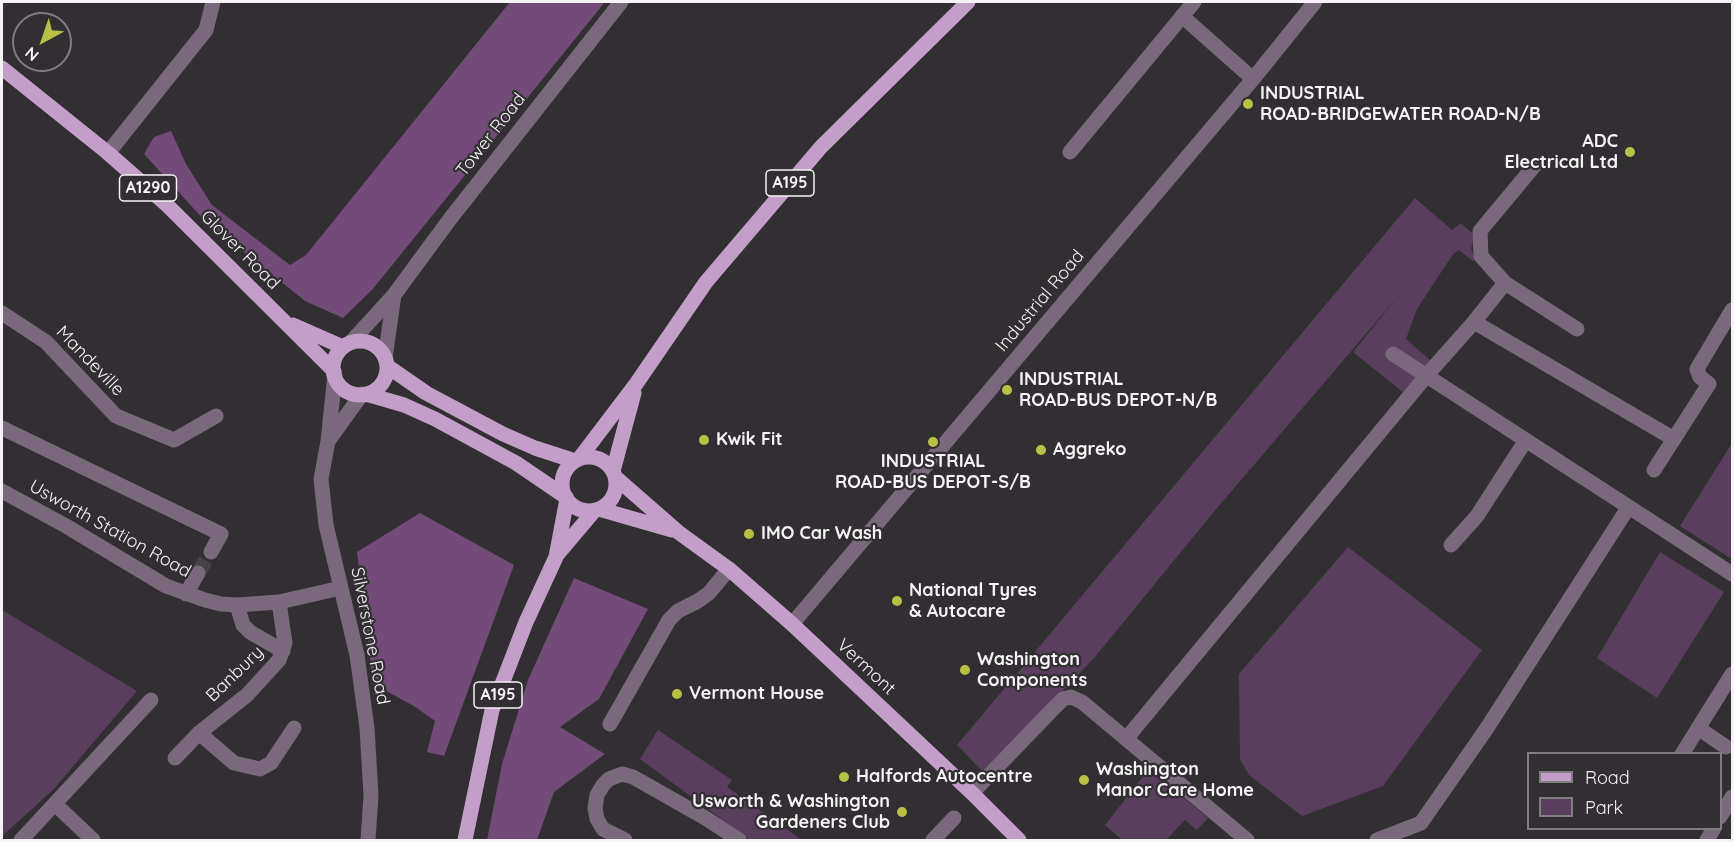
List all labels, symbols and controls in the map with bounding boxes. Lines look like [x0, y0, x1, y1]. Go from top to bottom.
north arrow [12, 12, 72, 72]
text: N [21, 43, 43, 66]
place label: INDUSTRIAL ROAD-BRIDGEWATER ROAD-N/B [1260, 83, 1541, 125]
street label: Tower Road [452, 89, 530, 181]
marker: INDUSTRIAL ROAD-BRIDGEWATER ROAD-N/B [1241, 97, 1255, 111]
place label: ADC Electrical Ltd [1504, 131, 1618, 174]
marker: ADC Electrical Ltd [1623, 145, 1637, 159]
road number: A195 [766, 170, 814, 196]
road number: A1290 [120, 175, 176, 201]
street label: Glover Road [196, 206, 284, 294]
street label: Industrial Road [991, 246, 1089, 356]
street label: Mandeville [51, 322, 129, 400]
place label: INDUSTRIAL ROAD-BUS DEPOT-N/B [1019, 369, 1217, 412]
marker: INDUSTRIAL ROAD-BUS DEPOT-N/B [1000, 383, 1014, 397]
place label: Kwik Fit [716, 429, 783, 451]
marker: Kwik Fit [697, 433, 711, 447]
marker: INDUSTRIAL ROAD-BUS DEPOT-S/B [926, 435, 940, 449]
place label: Aggreko [1053, 439, 1127, 461]
marker: Aggreko [1034, 443, 1048, 457]
place label: INDUSTRIAL ROAD-BUS DEPOT-S/B [835, 451, 1031, 494]
street label: Usworth Station Road [25, 475, 195, 583]
place label: IMO Car Wash [761, 523, 882, 545]
marker: IMO Car Wash [742, 527, 756, 541]
street label: Silverstone Road [346, 565, 394, 707]
place label: National Tyres & Autocare [909, 580, 1037, 622]
marker: National Tyres & Autocare [890, 594, 904, 608]
street label: Vermont [832, 634, 900, 700]
street label: Banbury [202, 641, 268, 707]
place label: Washington Components [977, 649, 1087, 692]
marker: Washington Components [958, 663, 972, 677]
road number: A195 [474, 682, 522, 708]
place label: Vermont House [689, 683, 824, 705]
marker: Vermont House [670, 687, 684, 701]
legend [1527, 752, 1722, 830]
place label: Washington Manor Care Home [1096, 759, 1254, 802]
place label: Halfords Autocentre [856, 766, 1033, 788]
text: Road [1585, 766, 1630, 789]
marker: Halfords Autocentre [837, 770, 851, 784]
marker: Washington Manor Care Home [1077, 773, 1091, 787]
place label: Usworth & Washington Gardeners Club [692, 791, 890, 834]
text: Park [1585, 796, 1623, 819]
marker: Usworth & Washington Gardeners Club [895, 805, 909, 819]

